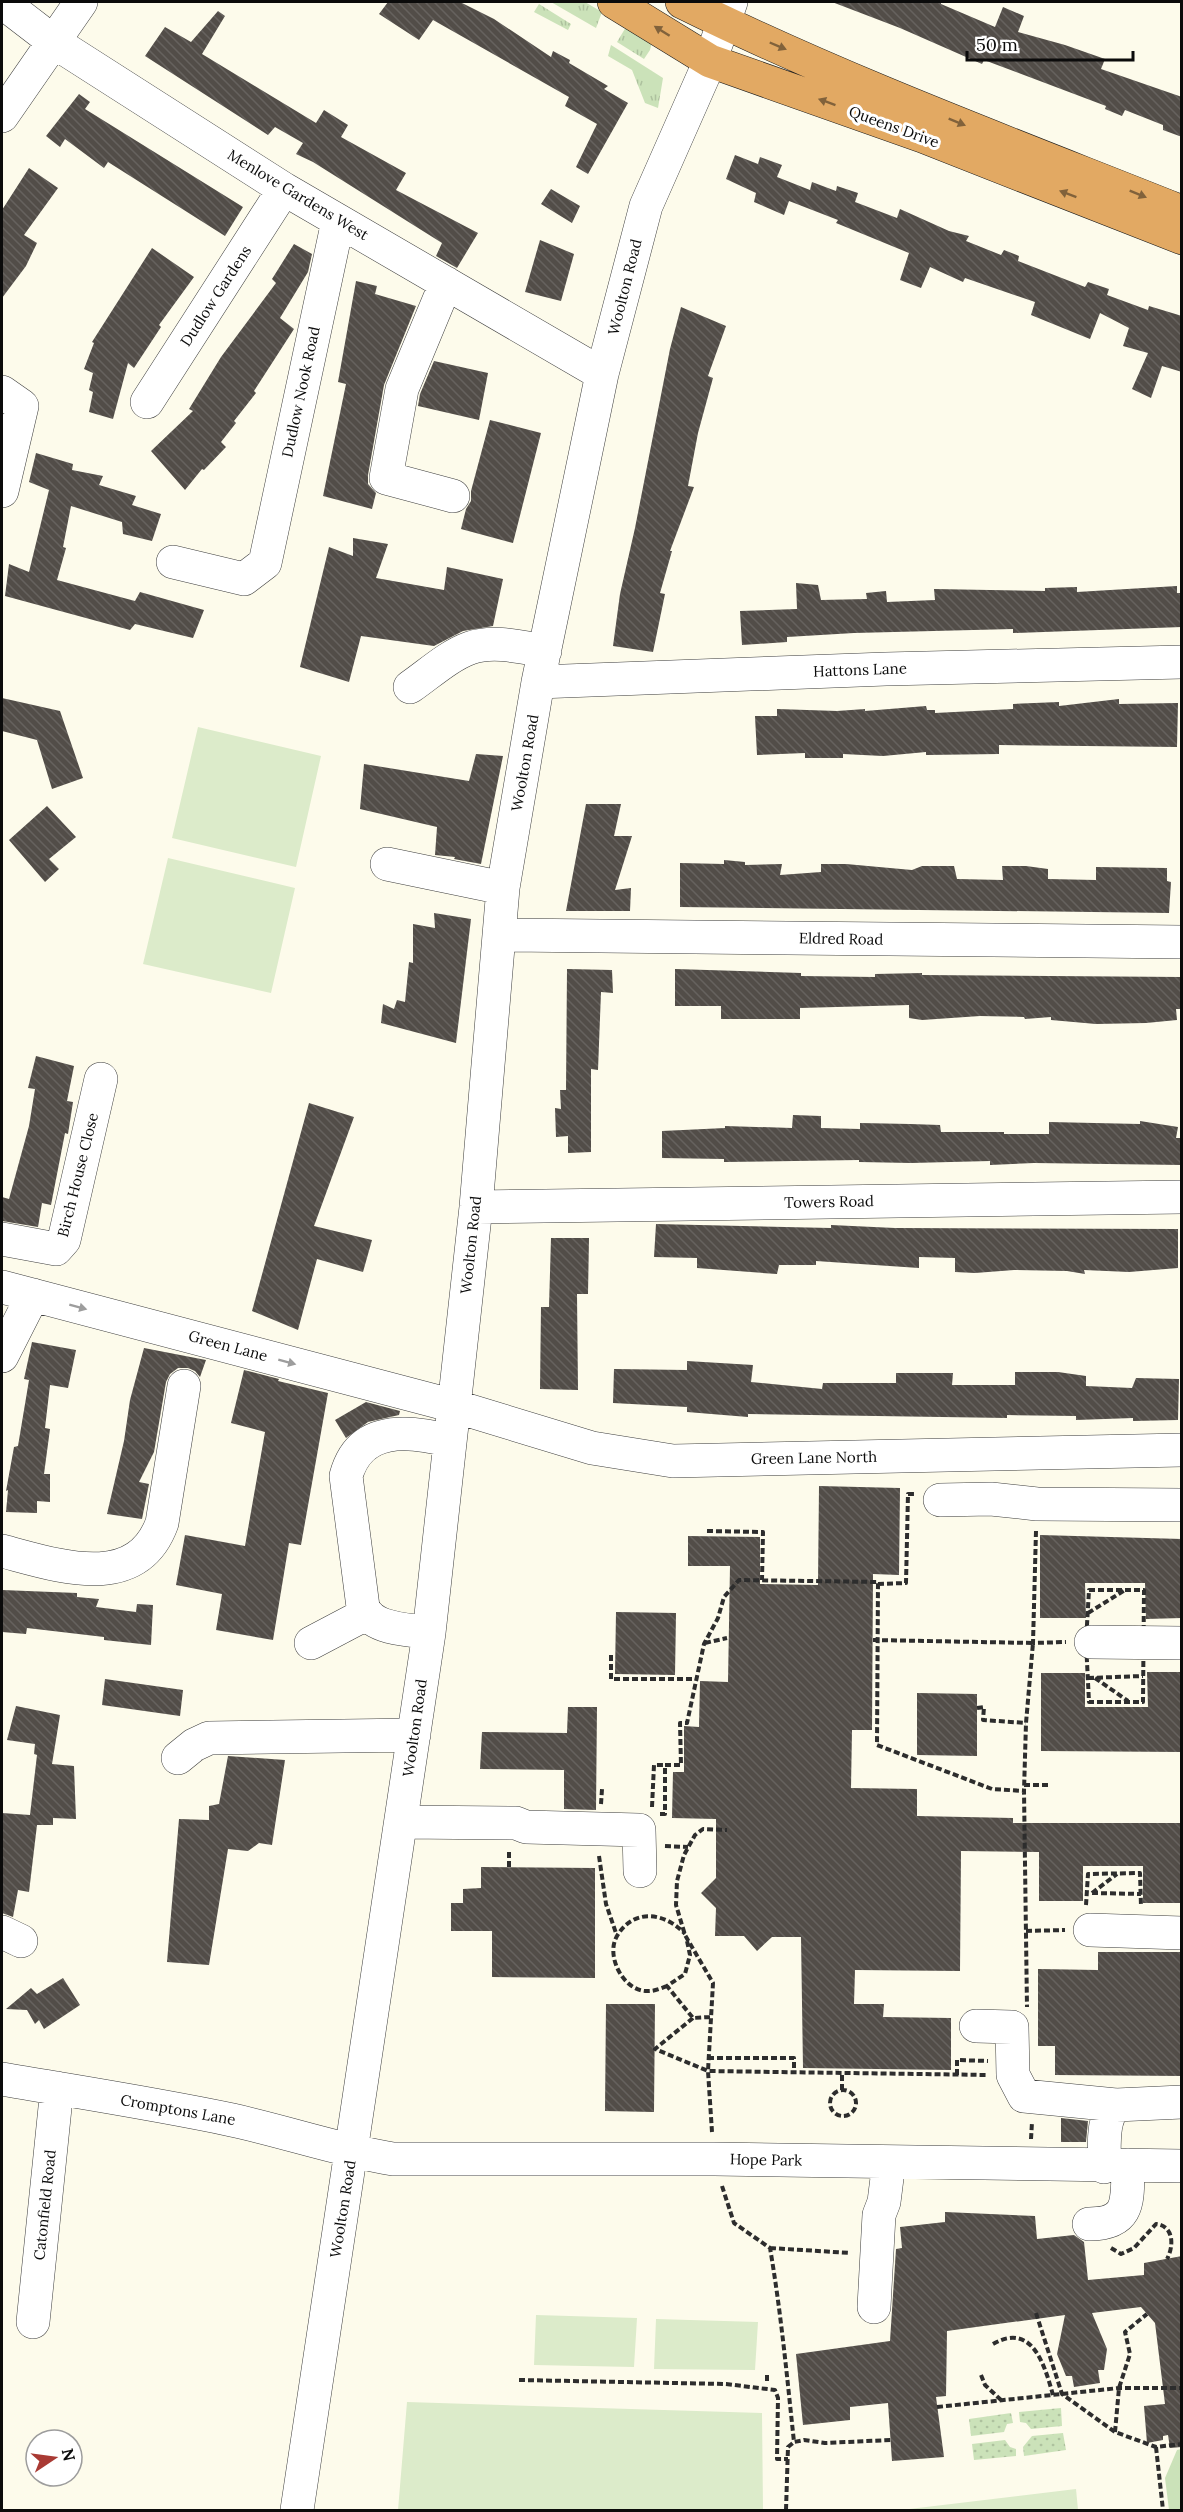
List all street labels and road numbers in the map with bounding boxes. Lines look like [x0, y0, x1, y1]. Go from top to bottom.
street label: Queens Drive [846, 101, 942, 152]
street label: Menlove Gardens West [224, 145, 372, 244]
street label: Woolton Road [603, 237, 646, 337]
street label: Dudlow Gardens [176, 242, 255, 350]
street label: Dudlow Nook Road [277, 325, 324, 459]
street label: Hattons Lane [813, 658, 907, 681]
street label: Woolton Road [507, 713, 542, 813]
street label: Eldred Road [799, 928, 883, 949]
street label: Birch House Close [53, 1111, 102, 1239]
street label: Towers Road [784, 1191, 874, 1212]
street label: Woolton Road [456, 1195, 485, 1295]
street label: Green Lane [187, 1326, 270, 1365]
street label: Green Lane North [751, 1447, 877, 1468]
street label: Woolton Road [398, 1678, 431, 1778]
street label: Cromptons Lane [119, 2090, 237, 2129]
street label: Catonfield Road [29, 2149, 60, 2261]
street label: Hope Park [730, 2149, 802, 2170]
street label: Woolton Road [325, 2159, 360, 2259]

